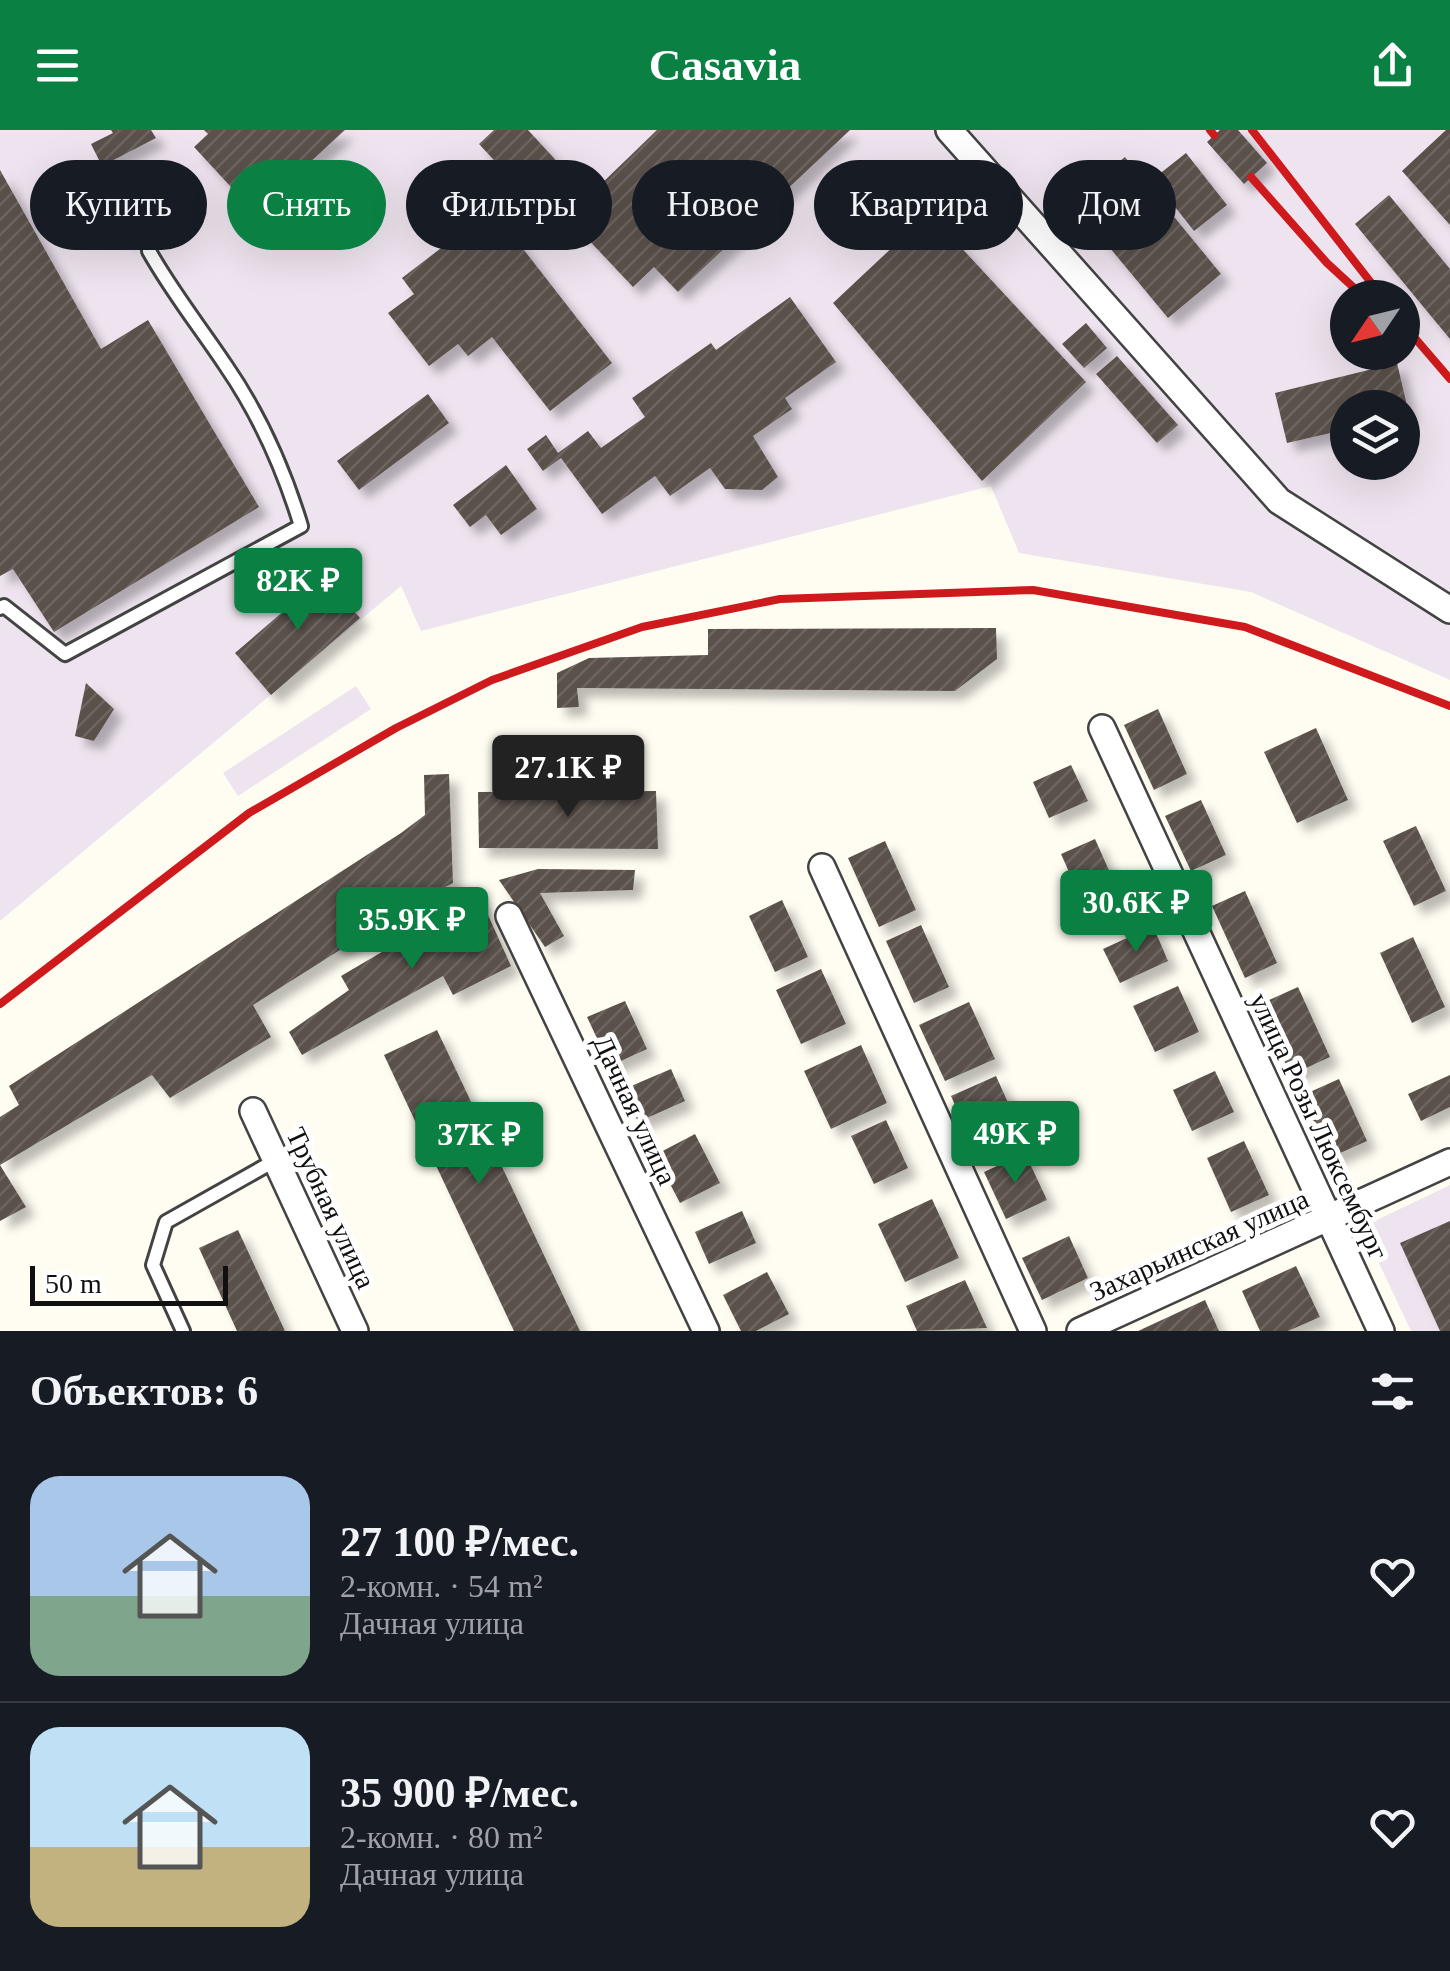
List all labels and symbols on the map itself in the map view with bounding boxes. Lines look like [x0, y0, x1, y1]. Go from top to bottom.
north arrow [1330, 280, 1420, 370]
pin: 82K ₽ [228, 548, 368, 633]
pin: 27.1K ₽ [476, 735, 660, 820]
pin: 30.6K ₽ [1044, 870, 1228, 955]
pin: 35.9K ₽ [320, 887, 504, 972]
street label: улица Розы Люксембург [1244, 988, 1394, 1264]
street label: Дачная улица [587, 1031, 683, 1190]
pin: 49K ₽ [945, 1101, 1085, 1186]
pin: 37K ₽ [409, 1102, 549, 1187]
street label: Трубная улица [280, 1123, 382, 1294]
street label: Захарьинская улица [1085, 1183, 1314, 1307]
scale bar [30, 1261, 228, 1306]

